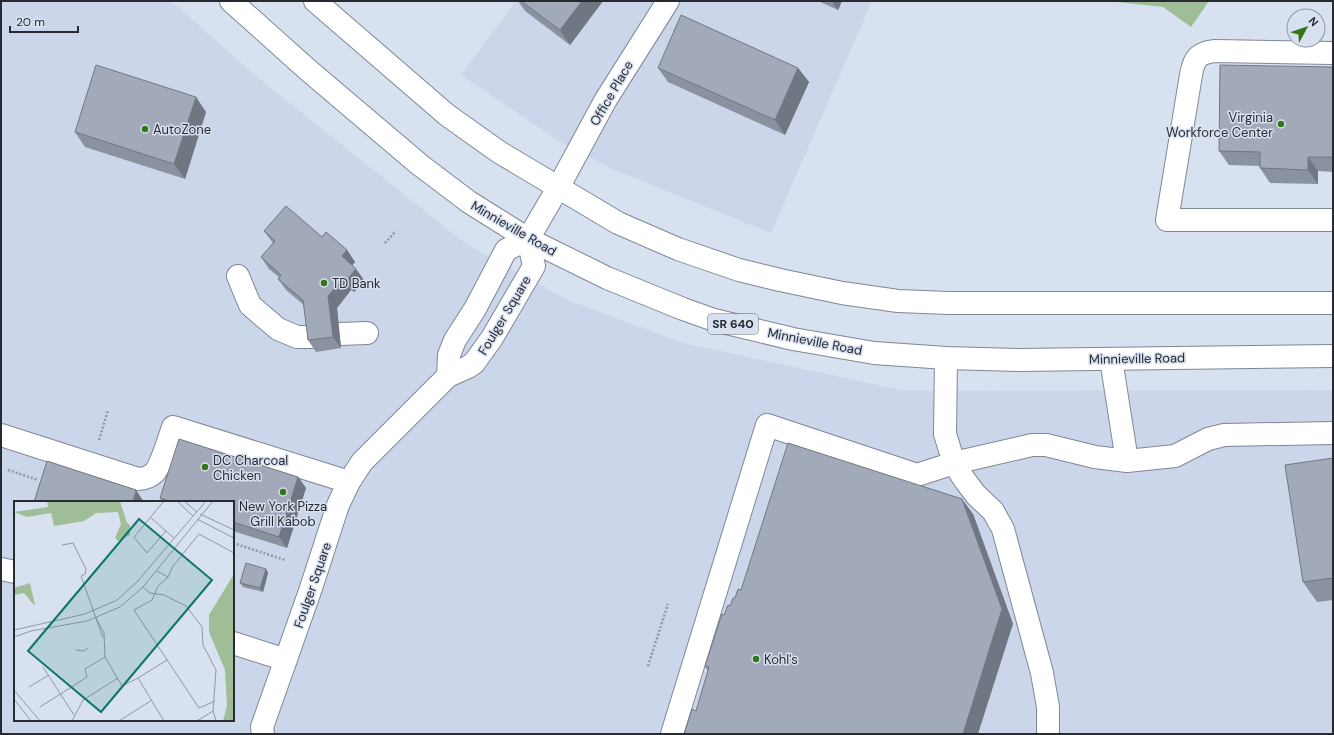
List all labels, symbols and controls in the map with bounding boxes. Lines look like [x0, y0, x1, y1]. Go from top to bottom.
scale bar [10, 8, 78, 34]
north arrow [1286, 8, 1326, 48]
text: 20 m [16, 14, 45, 30]
text: N [1306, 14, 1322, 29]
street label: Office Place [586, 58, 637, 129]
place label: Virginia Workforce Center [1166, 109, 1273, 141]
marker: Virginia Workforce Center [1276, 119, 1286, 129]
place label: AutoZone [153, 121, 211, 138]
marker: AutoZone [140, 124, 150, 134]
street label: Minnieville Road [468, 197, 560, 260]
street label: Foulger Square [474, 273, 535, 358]
place label: TD Bank [332, 275, 381, 292]
marker: TD Bank [319, 278, 329, 288]
road number: SR 640 [708, 314, 758, 334]
street label: Minnieville Road [766, 324, 864, 359]
street label: Minnieville Road [1089, 349, 1185, 368]
place label: DC Charcoal Chicken [213, 452, 288, 484]
marker: DC Charcoal Chicken [200, 462, 210, 472]
marker: New York Pizza Grill Kabob [278, 487, 288, 497]
place label: New York Pizza Grill Kabob [239, 498, 327, 530]
inset map [14, 501, 234, 721]
street label: Foulger Square [290, 540, 335, 630]
place label: Kohl's [764, 651, 798, 668]
marker: Kohl's [751, 654, 761, 664]

